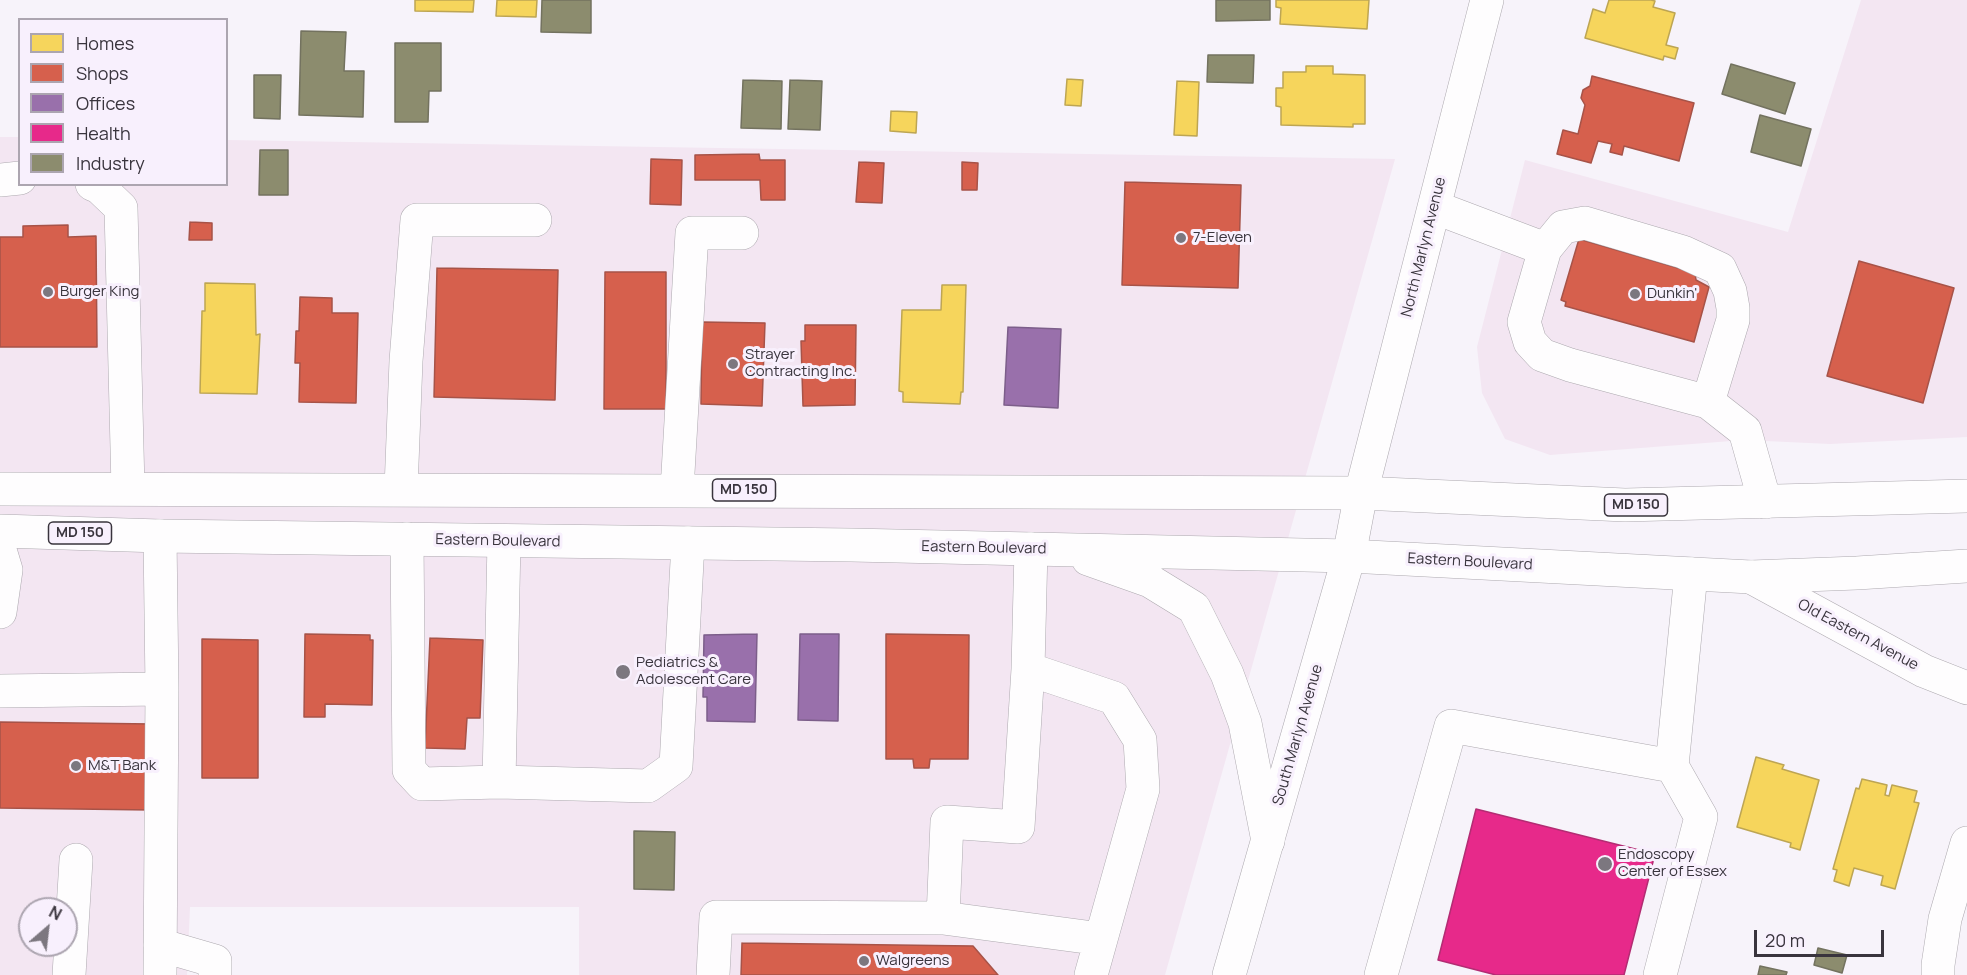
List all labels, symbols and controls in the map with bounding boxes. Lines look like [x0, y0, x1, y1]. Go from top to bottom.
legend [18, 18, 228, 186]
text: Homes [76, 31, 134, 55]
text: Shops [76, 61, 128, 85]
text: Offices [76, 91, 135, 115]
text: Health [76, 121, 131, 145]
text: Industry [76, 151, 145, 175]
street label: North Marlyn Avenue [1398, 175, 1450, 319]
place label: 7-Eleven [1193, 229, 1252, 247]
marker: 7-Eleven [1174, 231, 1188, 245]
place label: Burger King [60, 283, 139, 301]
marker: Burger King [41, 285, 55, 299]
place label: Dunkin' [1647, 285, 1697, 303]
marker: Dunkin' [1628, 287, 1642, 301]
place label: Strayer Contracting Inc. [745, 346, 856, 381]
marker: Strayer Contracting Inc. [726, 357, 740, 371]
road number: MD 150 [712, 479, 776, 501]
road number: MD 150 [1604, 494, 1668, 516]
road number: MD 150 [48, 522, 112, 544]
street label: Eastern Boulevard [435, 531, 561, 551]
street label: Eastern Boulevard [921, 538, 1047, 558]
street label: Eastern Boulevard [1407, 550, 1533, 574]
street label: Old Eastern Avenue [1795, 596, 1921, 674]
place label: Pediatrics & Adolescent Care [636, 654, 751, 689]
street label: South Marlyn Avenue [1269, 662, 1327, 808]
marker: Pediatrics & Adolescent Care [614, 663, 632, 681]
place label: M&T Bank [88, 757, 156, 775]
marker: M&T Bank [69, 759, 83, 773]
place label: Endoscopy Center of Essex [1618, 846, 1727, 881]
marker: Endoscopy Center of Essex [1596, 855, 1614, 873]
north arrow [18, 897, 78, 957]
text: N [45, 900, 66, 925]
scale bar [1757, 918, 1888, 956]
text: 20 m [1765, 928, 1805, 952]
place label: Walgreens [876, 952, 949, 970]
marker: Walgreens [857, 954, 871, 968]

